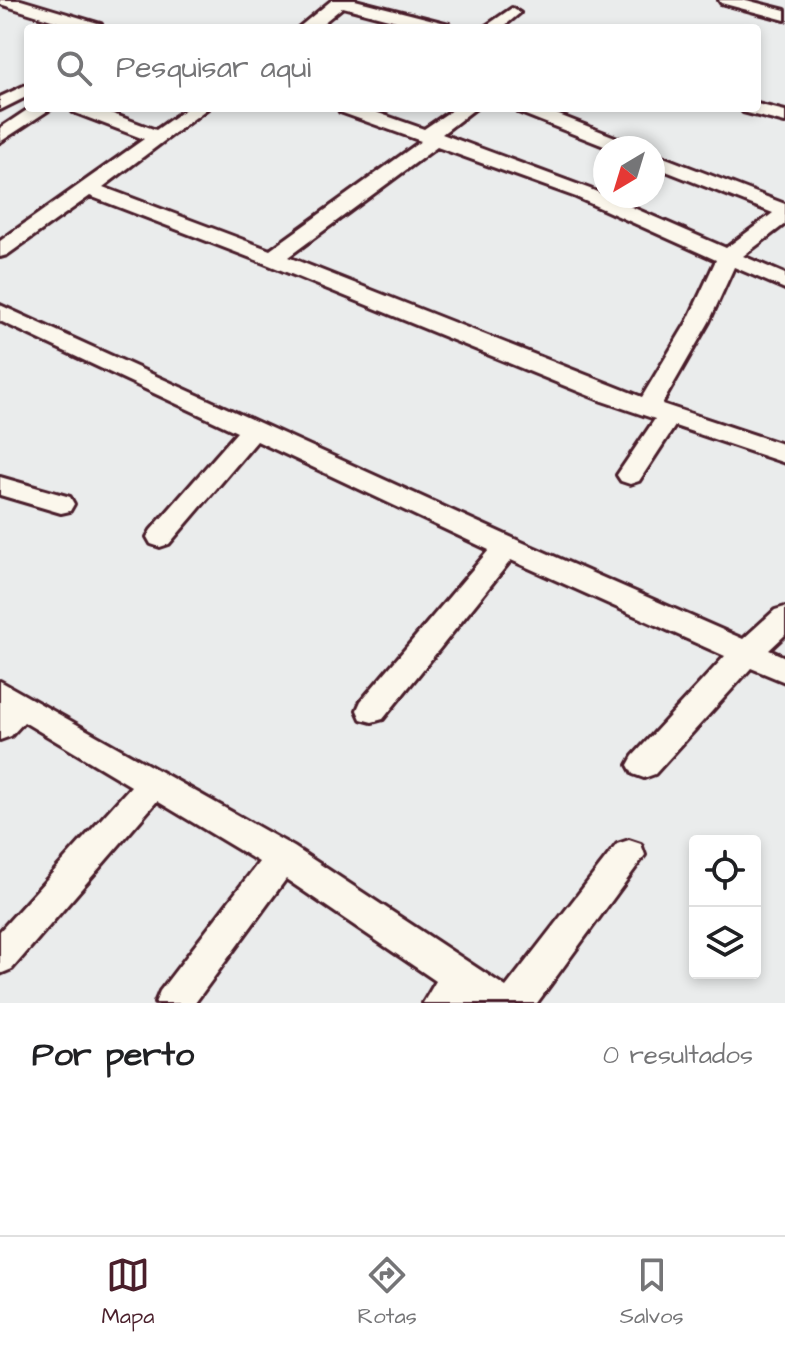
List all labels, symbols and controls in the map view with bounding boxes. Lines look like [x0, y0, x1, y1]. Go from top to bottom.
search box [24, 24, 761, 112]
icon: search [52, 46, 96, 90]
text: Pesquisar aqui [116, 47, 311, 89]
north arrow [593, 136, 665, 208]
map controls [689, 835, 761, 979]
button: locate [689, 835, 761, 907]
button: layers [689, 907, 761, 979]
text: Por perto [32, 1031, 194, 1079]
text: 0 resultados [603, 1037, 753, 1073]
tab: Mapa [102, 1253, 154, 1332]
tab: Rotas [358, 1253, 417, 1332]
tab: Salvos [620, 1253, 683, 1332]

